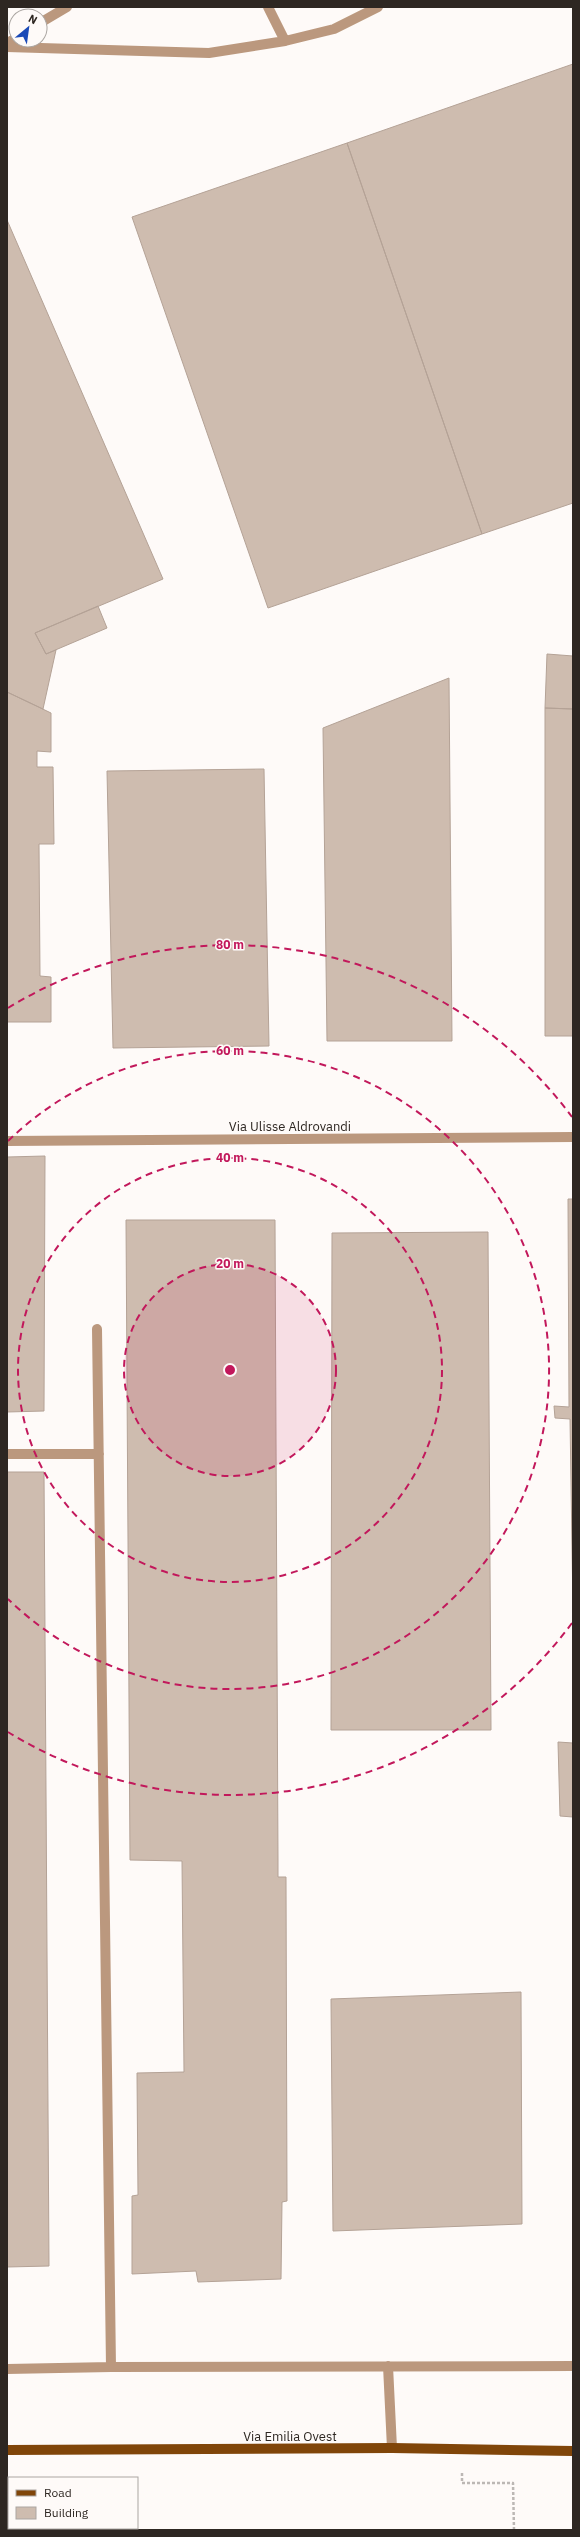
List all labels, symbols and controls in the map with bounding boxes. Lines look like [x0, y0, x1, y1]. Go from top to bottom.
north arrow [8, 8, 48, 48]
text: N [26, 11, 40, 27]
text: 80 m [216, 937, 244, 952]
text: 60 m [216, 1043, 244, 1058]
street label: Via Ulisse Aldrovandi [229, 1118, 351, 1135]
text: 40 m [216, 1150, 244, 1165]
text: 20 m [216, 1256, 244, 1271]
centre of rings [223, 1363, 237, 1377]
street label: Via Emilia Ovest [243, 2428, 337, 2445]
legend [8, 2477, 138, 2529]
text: Road [44, 2485, 72, 2500]
text: Building [44, 2505, 89, 2520]

